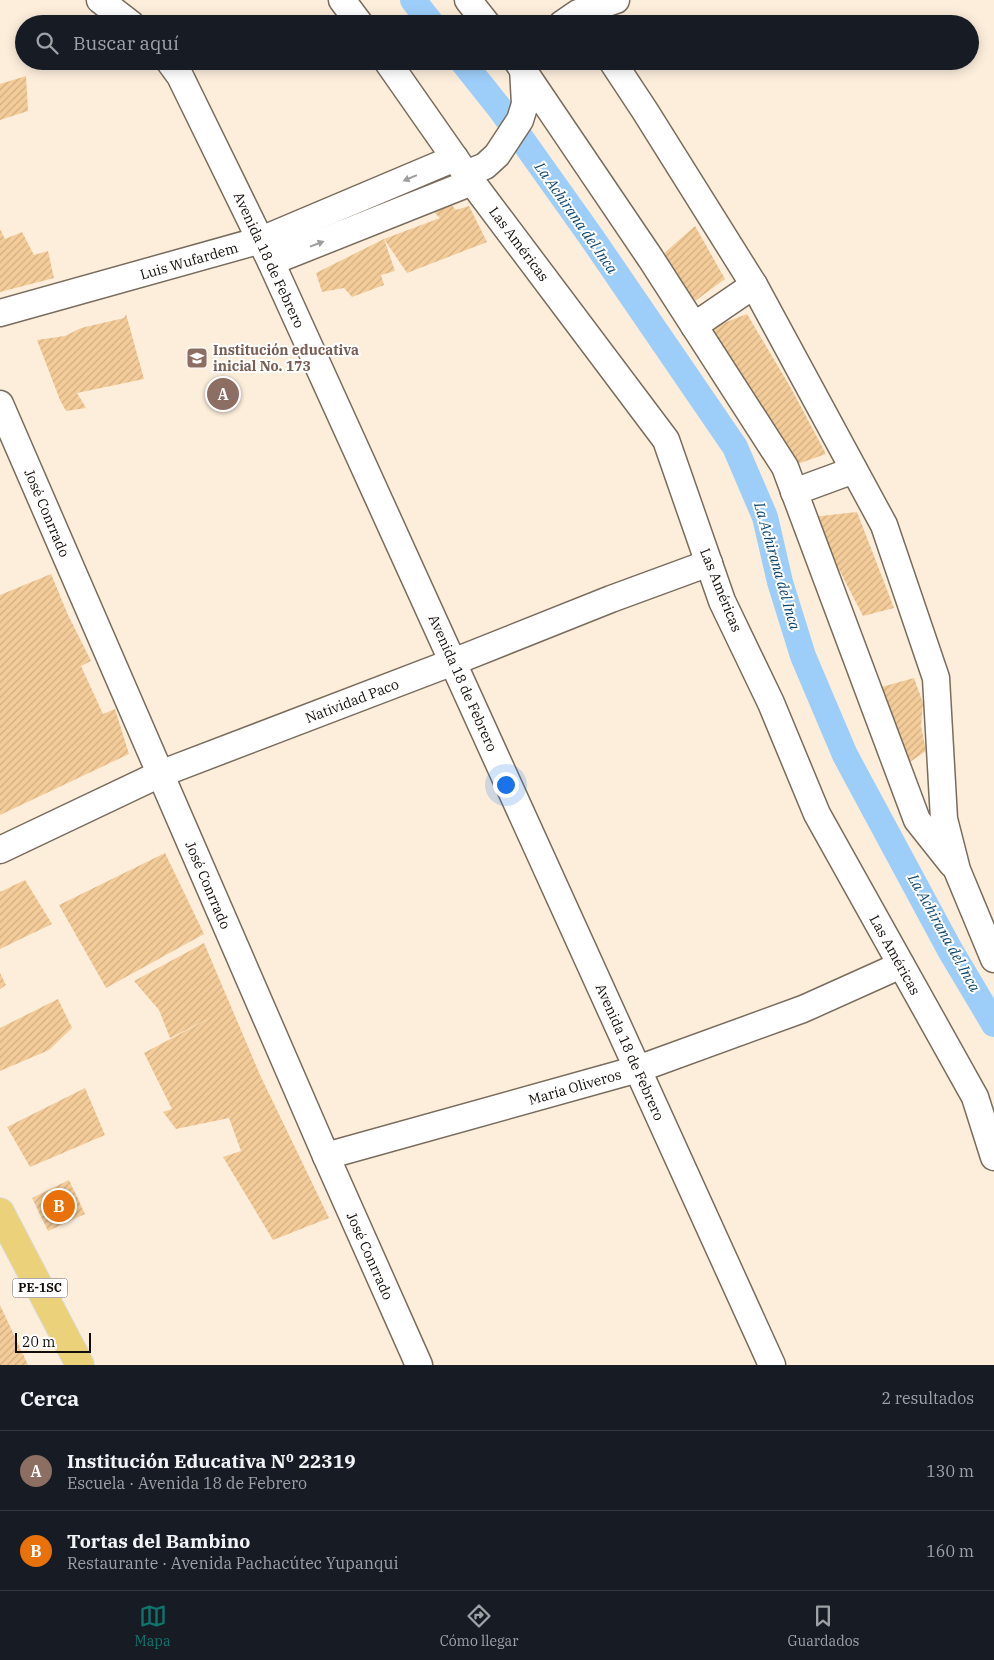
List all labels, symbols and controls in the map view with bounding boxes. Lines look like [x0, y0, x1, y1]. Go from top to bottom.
search box [15, 15, 979, 70]
icon: search [33, 29, 61, 57]
text: Buscar aquí [73, 31, 179, 55]
water label: La Achirana del Inca [530, 157, 623, 278]
one-way arrow [403, 174, 417, 182]
street label: Avenida 18 de Febrero [230, 189, 308, 331]
street label: Las Américas [485, 203, 553, 285]
street label: Luis Wufardem [138, 238, 240, 284]
one-way arrow [310, 240, 324, 248]
place label: Institución educativa inicial No. 173 [213, 341, 359, 375]
school or university icon: Institución educativa inicial No. 173 [185, 346, 209, 370]
pin: A [207, 375, 239, 413]
street label: José Conrrado [20, 466, 74, 560]
water label: La Achirana del Inca [750, 499, 805, 633]
street label: Las Américas [696, 545, 746, 635]
street label: Avenida 18 de Febrero [425, 612, 501, 754]
street label: Natividad Paco [303, 675, 401, 727]
your location [493, 772, 519, 798]
street label: José Conrrado [181, 838, 235, 932]
water label: La Achirana del Inca [904, 870, 985, 996]
street label: Las Américas [866, 912, 924, 998]
street label: Avenida 18 de Febrero [592, 981, 668, 1123]
street label: María Oliveros [526, 1065, 624, 1109]
pin: B [43, 1187, 75, 1225]
street label: José Conrrado [343, 1209, 397, 1303]
road number: PE-1SC [12, 1278, 68, 1298]
scale bar [15, 1330, 91, 1353]
text: 20 m [22, 1333, 55, 1351]
text: Cerca [20, 1384, 79, 1412]
text: 2 resultados [882, 1388, 974, 1408]
text: Institución Educativa Nº 22319 [67, 1449, 356, 1473]
text: A [30, 1461, 42, 1481]
text: 130 m [926, 1461, 974, 1481]
text: Escuela · Avenida 18 de Febrero [67, 1473, 307, 1493]
text: Tortas del Bambino [67, 1529, 250, 1553]
text: B [30, 1541, 42, 1561]
text: 160 m [926, 1541, 974, 1561]
text: Restaurante · Avenida Pachacútec Yupanqui [67, 1553, 399, 1573]
tab: Mapa [135, 1602, 171, 1650]
tab: Cómo llegar [440, 1602, 518, 1650]
tab: Guardados [787, 1602, 859, 1650]

